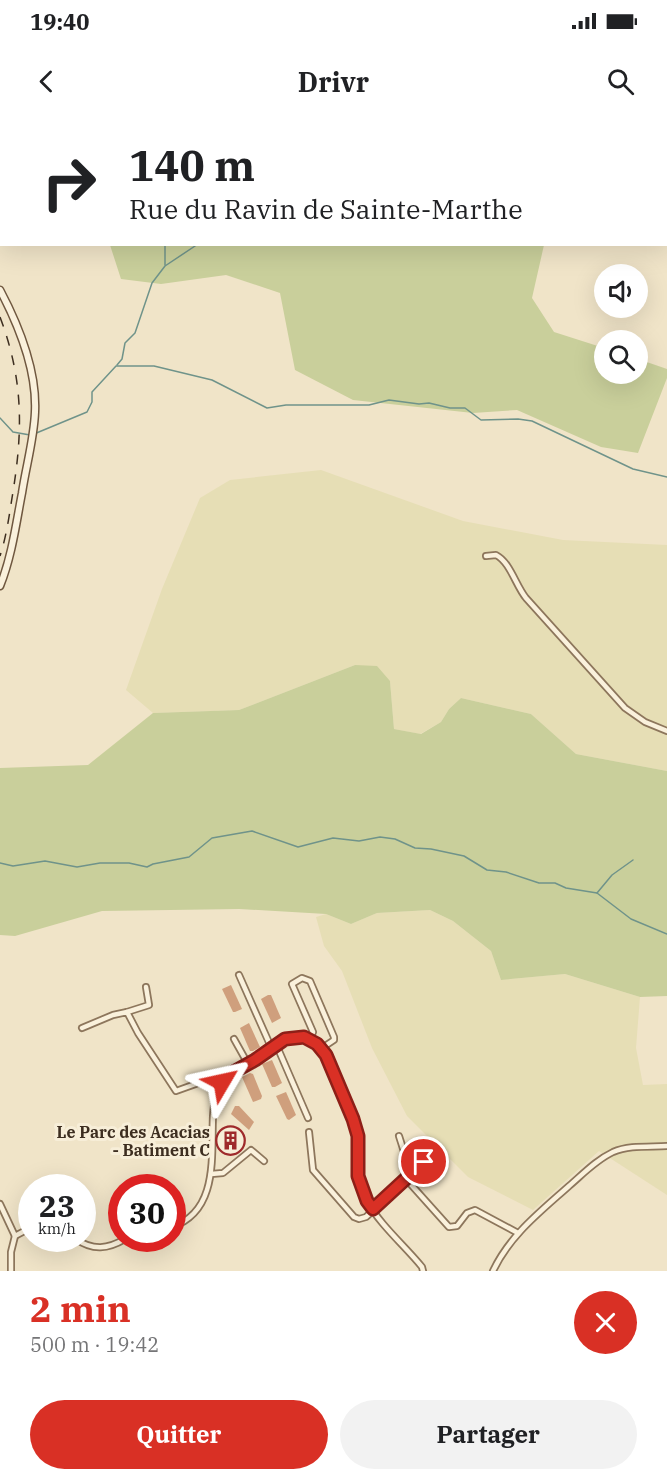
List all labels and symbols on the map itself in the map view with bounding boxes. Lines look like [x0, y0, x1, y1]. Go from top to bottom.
position arrow [190, 1050, 254, 1114]
place label: Le Parc des Acacias - Batiment C [57, 1122, 210, 1160]
building icon: Le Parc des Acacias - Batiment C [215, 1125, 247, 1157]
pin [398, 1136, 449, 1187]
speed limit sign: 30 [108, 1174, 186, 1252]

